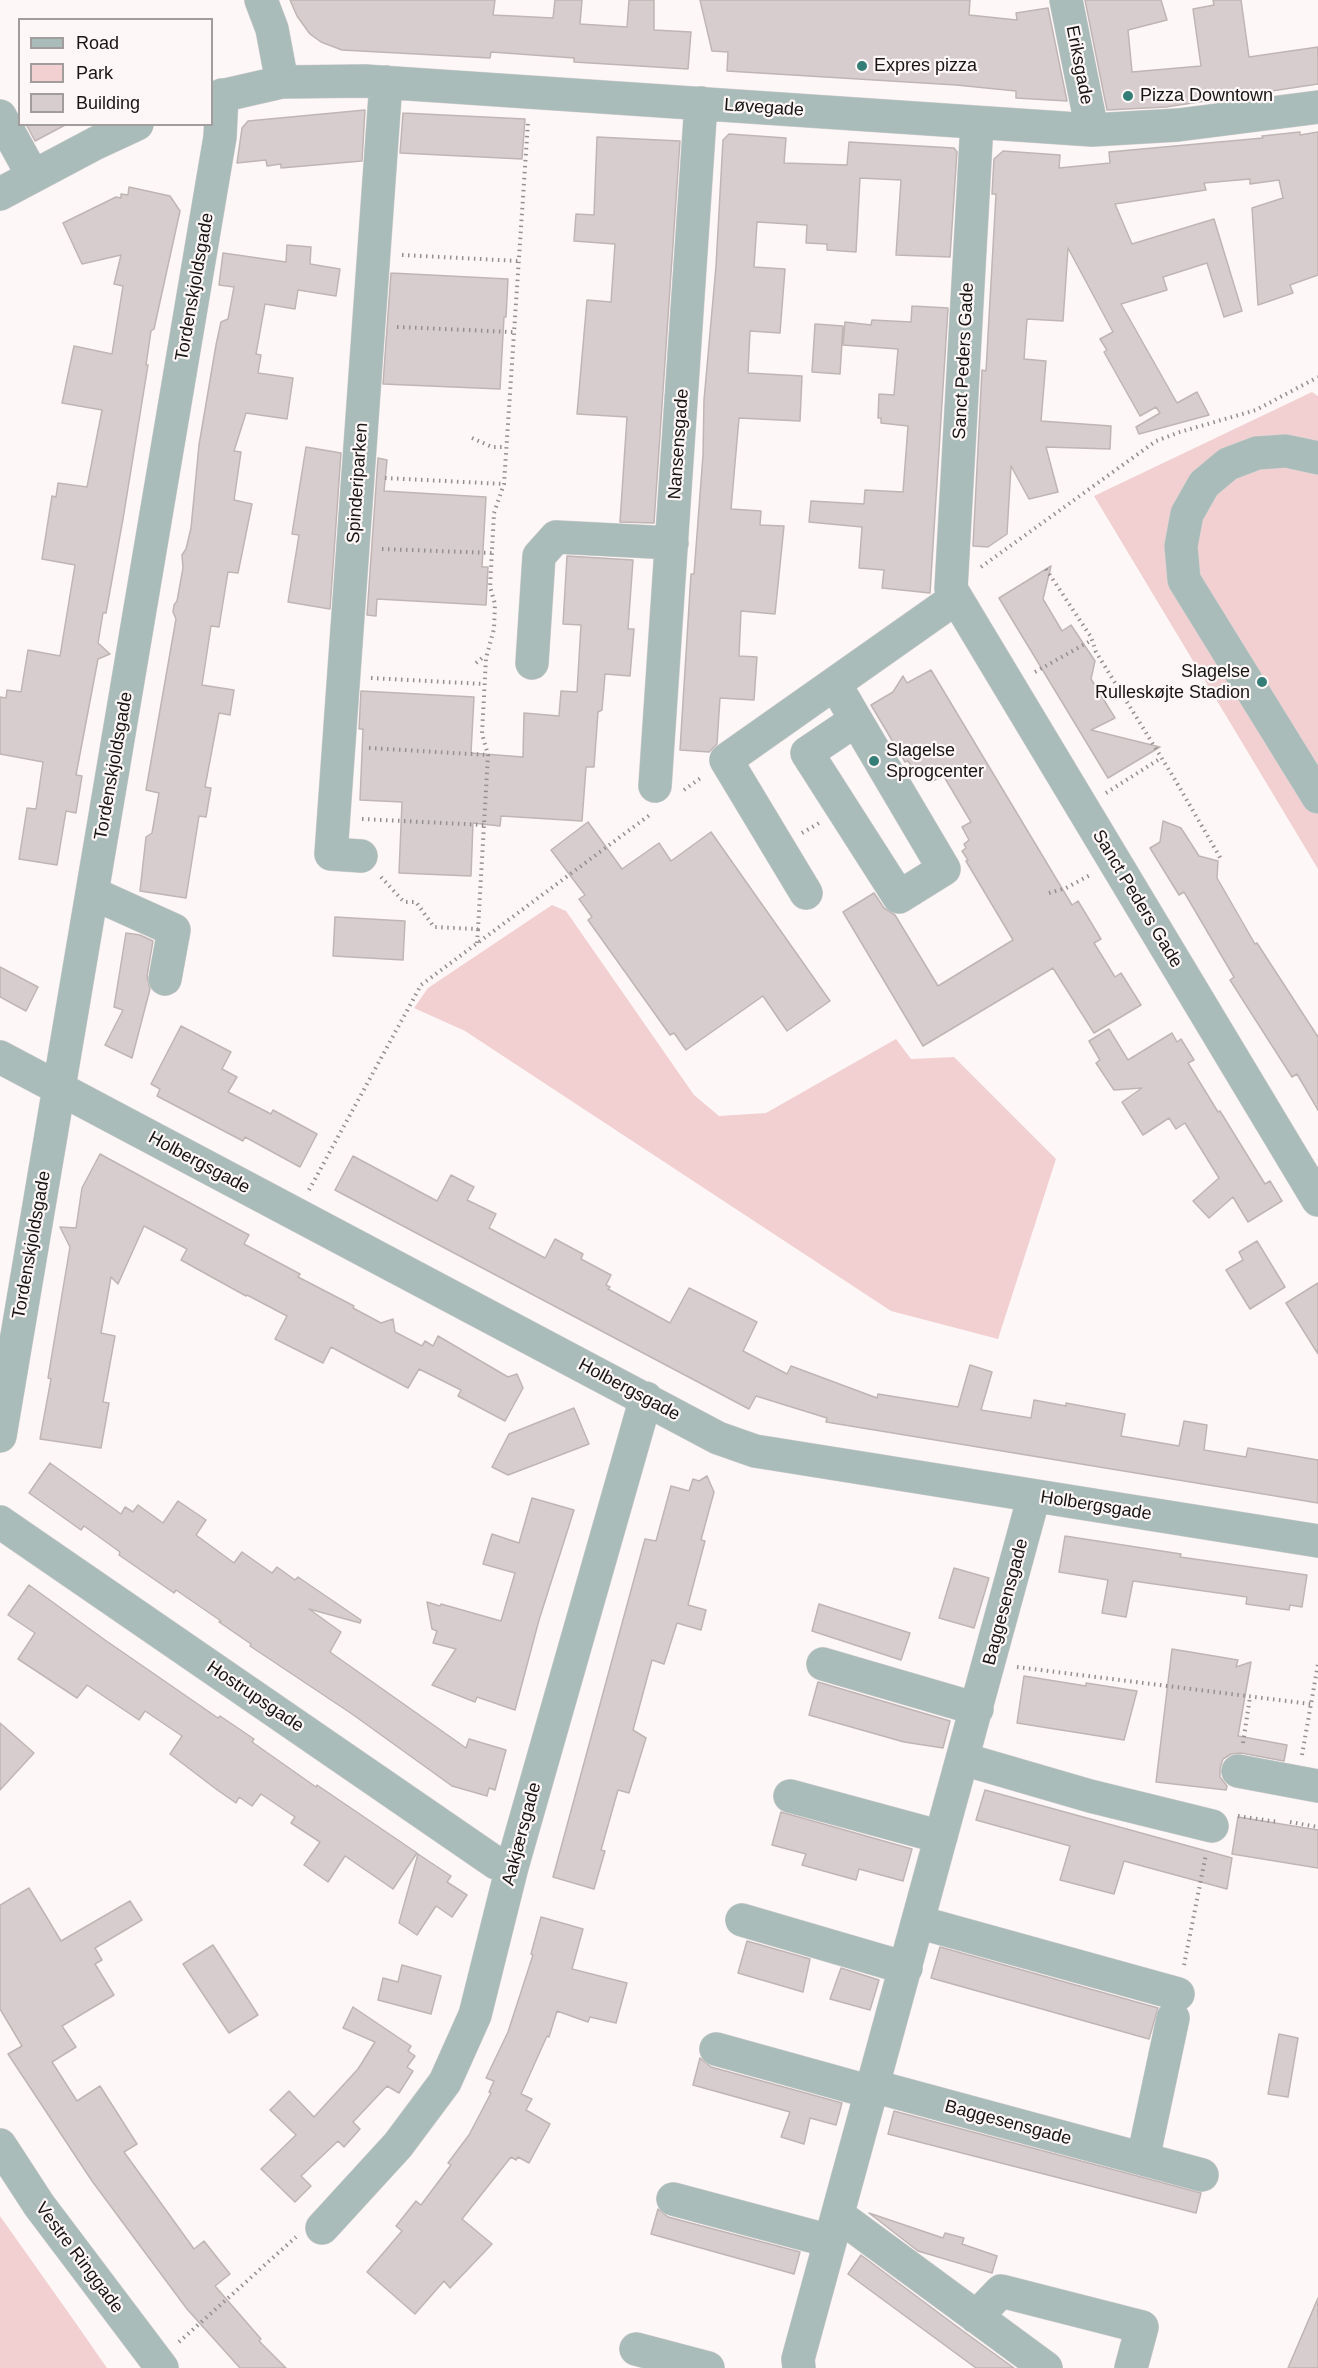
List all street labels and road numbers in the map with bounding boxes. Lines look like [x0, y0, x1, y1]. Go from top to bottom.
street label: Eriksgade [1061, 24, 1097, 106]
street label: Løvegade [723, 94, 805, 122]
street label: Tordenskjoldsgade [171, 211, 219, 363]
street label: Sanct Peders Gade [949, 282, 979, 440]
street label: Nansensgade [664, 388, 694, 500]
street label: Spinderiparken [343, 422, 373, 544]
street label: Tordenskjoldsgade [90, 690, 138, 842]
street label: Sanct Peders Gade [1087, 826, 1187, 972]
street label: Holbergsgade [144, 1127, 254, 1199]
street label: Tordenskjoldsgade [8, 1169, 56, 1321]
street label: Holbergsgade [574, 1354, 684, 1426]
street label: Holbergsgade [1039, 1487, 1153, 1525]
street label: Baggesensgade [979, 1536, 1033, 1668]
street label: Hostrupsgade [203, 1657, 307, 1737]
street label: Aakjærsgade [498, 1780, 546, 1888]
street label: Baggesensgade [942, 2096, 1074, 2150]
street label: Vestre Ringgade [30, 2198, 128, 2318]

